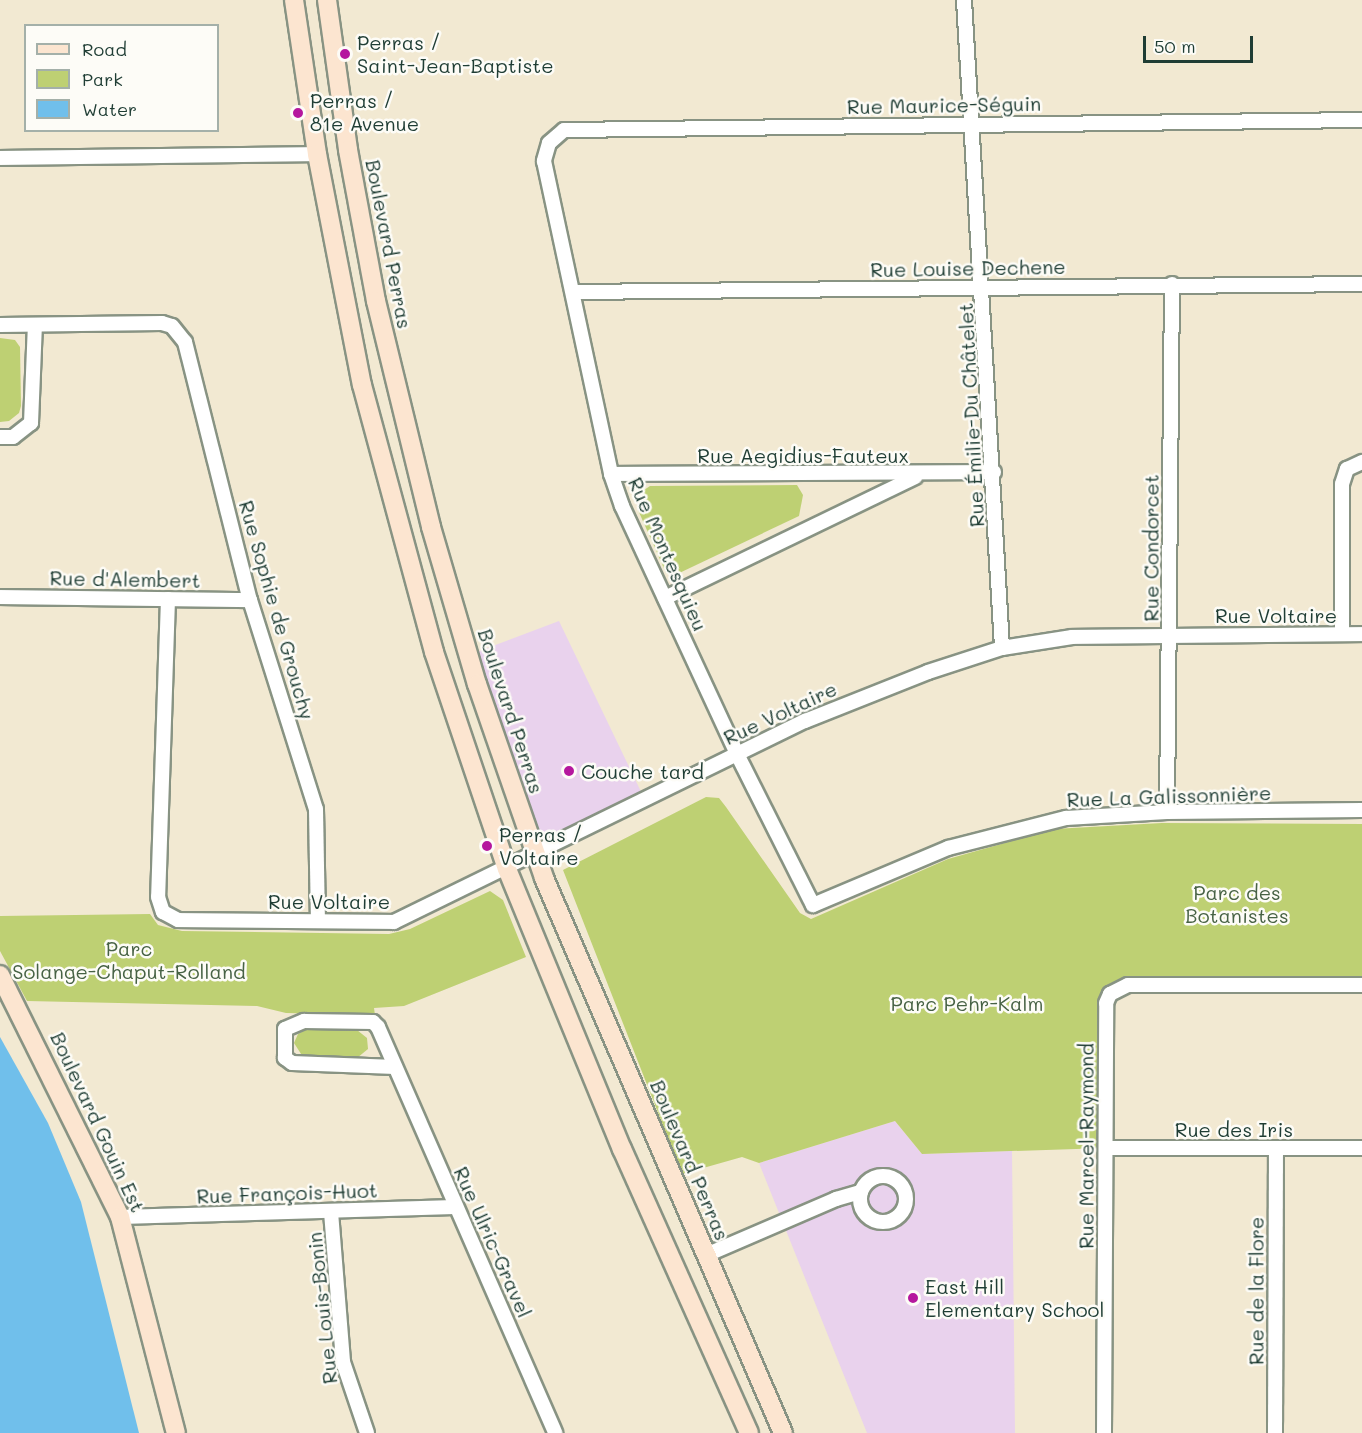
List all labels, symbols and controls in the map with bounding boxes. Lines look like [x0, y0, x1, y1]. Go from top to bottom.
legend [24, 24, 219, 132]
scale bar [1146, 24, 1256, 62]
place label: Perras / Saint-Jean-Baptiste [357, 30, 554, 77]
text: 50 m [1154, 34, 1196, 58]
text: Road [82, 37, 127, 61]
marker: Perras / Saint-Jean-Baptiste [338, 47, 352, 61]
text: Park [82, 67, 123, 91]
place label: Perras / 81e Avenue [310, 89, 419, 136]
street label: Rue Maurice-Séguin [847, 91, 1041, 119]
text: Water [82, 97, 137, 121]
marker: Perras / 81e Avenue [291, 106, 305, 120]
street label: Boulevard Perras [361, 157, 417, 331]
street label: Rue Louise Dechene [870, 254, 1066, 282]
street label: Rue Émilie-Du Châtelet [953, 302, 989, 528]
street label: Rue Aegidius-Fauteux [697, 443, 909, 467]
street label: Rue Montesquieu [623, 474, 713, 634]
street label: Rue Condorcet [1139, 474, 1163, 622]
street label: Rue Sophie de Grouchy [234, 498, 320, 722]
street label: Rue d'Alembert [49, 566, 201, 592]
street label: Rue Voltaire [1215, 603, 1337, 627]
street label: Boulevard Perras [473, 626, 549, 796]
street label: Rue Voltaire [720, 676, 840, 750]
place label: Couche tard [581, 759, 704, 783]
marker: Couche tard [562, 764, 576, 778]
street label: Rue La Galissonnière [1066, 780, 1272, 812]
place label: Perras / Voltaire [499, 822, 583, 869]
marker: Perras / Voltaire [480, 839, 494, 853]
park label: Parc des Botanistes [1185, 880, 1289, 927]
street label: Rue Voltaire [268, 889, 390, 913]
park label: Parc Solange-Chaput-Rolland [12, 936, 246, 983]
park label: Parc Pehr-Kalm [891, 991, 1043, 1015]
street label: Boulevard Gouin Est [46, 1028, 150, 1216]
street label: Rue Marcel-Raymond [1074, 1043, 1098, 1249]
street label: Boulevard Perras [645, 1076, 735, 1244]
street label: Rue des Iris [1175, 1117, 1293, 1141]
street label: Rue Ulric-Gravel [449, 1163, 537, 1321]
street label: Rue François-Huot [196, 1178, 378, 1208]
street label: Rue de la Flore [1244, 1217, 1268, 1365]
street label: Rue Louis-Bonin [302, 1231, 342, 1385]
place label: East Hill Elementary School [925, 1274, 1104, 1321]
marker: East Hill Elementary School [906, 1291, 920, 1305]

